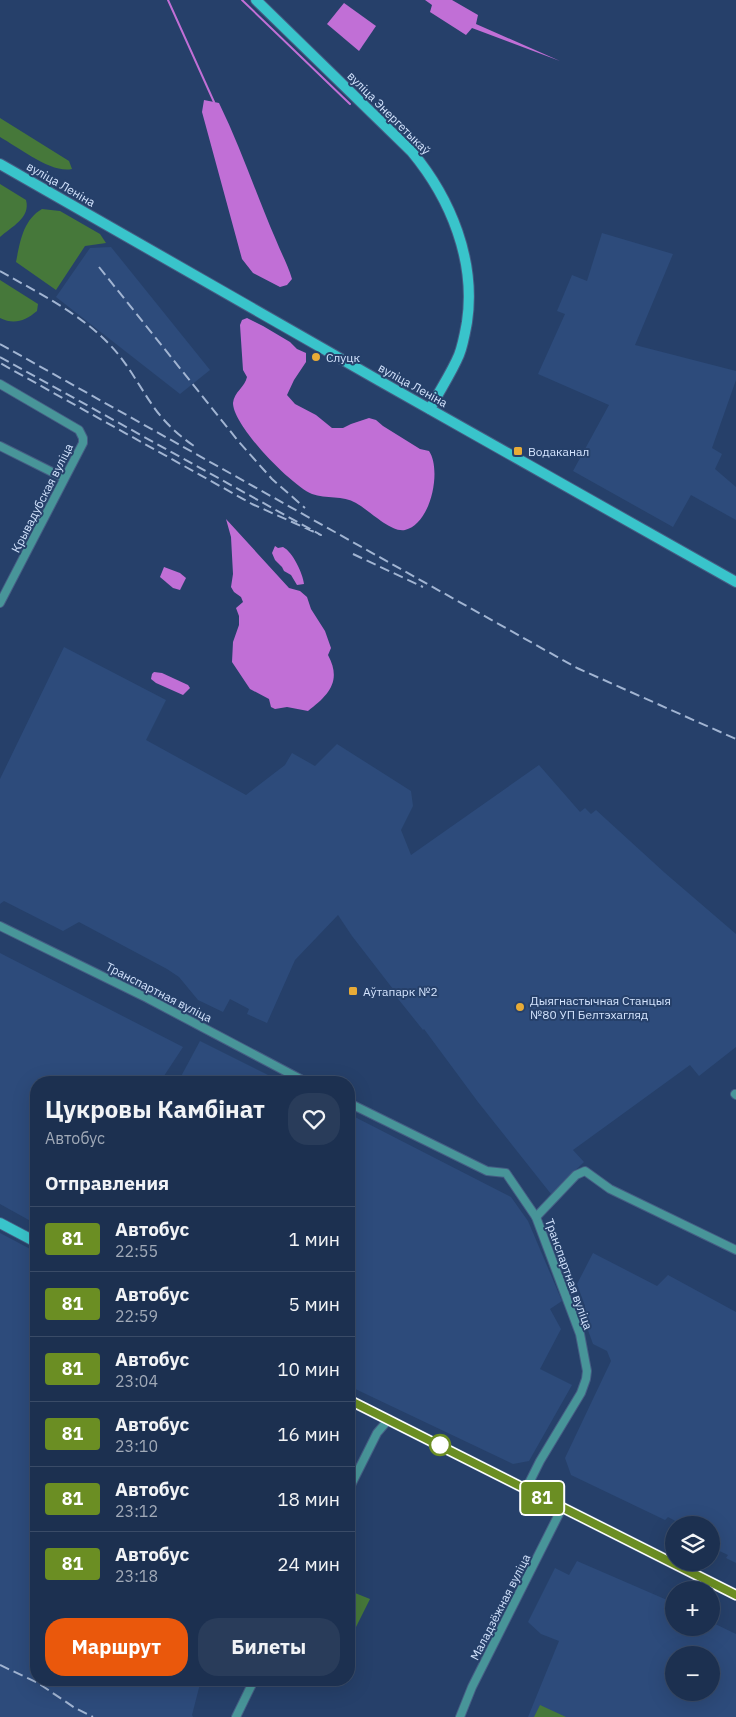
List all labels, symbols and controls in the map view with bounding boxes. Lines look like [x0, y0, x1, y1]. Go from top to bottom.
street label: вуліца Энергетыкаў [344, 68, 434, 158]
street label: вуліца Леніна [24, 158, 99, 210]
place label: Слуцк [326, 350, 360, 365]
marker: Слуцк [310, 351, 322, 363]
street label: вуліца Леніна [376, 360, 451, 410]
street label: Крывадубская вуліца [8, 440, 76, 555]
place label: Водаканал [528, 444, 589, 459]
marker: Водаканал [512, 445, 524, 457]
street label: Транспартная вуліца [103, 959, 215, 1026]
place label: Аўтапарк №2 [363, 984, 438, 999]
marker: Аўтапарк №2 [347, 985, 359, 997]
place label: Дыягнастычная Станцыя №80 УП Белтэхагляд [530, 993, 671, 1022]
marker: Дыягнастычная Станцыя №80 УП Белтэхагляд [514, 1001, 526, 1013]
text: Цукровы Камбінат [45, 1093, 265, 1125]
button: heart [288, 1093, 340, 1145]
text: Автобус [45, 1128, 105, 1148]
text: Отправления [45, 1171, 169, 1195]
street label: Транспартная вуліца [542, 1216, 596, 1332]
text: Автобус [115, 1217, 189, 1241]
text: 81 [62, 1227, 83, 1250]
text: 1 мин [289, 1227, 340, 1251]
text: 22:55 [115, 1241, 158, 1261]
text: Автобус [115, 1282, 189, 1306]
text: 81 [62, 1292, 83, 1315]
text: 5 мин [289, 1292, 340, 1316]
text: 22:59 [115, 1306, 158, 1326]
text: Автобус [115, 1347, 189, 1371]
text: 81 [62, 1357, 83, 1380]
text: 10 мин [277, 1357, 340, 1381]
text: 23:04 [115, 1371, 158, 1391]
text: Автобус [115, 1412, 189, 1436]
text: 81 [62, 1422, 83, 1445]
text: 16 мин [277, 1422, 340, 1446]
unlabelled marker [429, 1434, 451, 1456]
text: 23:10 [115, 1436, 158, 1456]
text: Автобус [115, 1477, 189, 1501]
line badge: 81 [520, 1482, 564, 1514]
text: 81 [531, 1486, 553, 1509]
text: 81 [62, 1487, 83, 1510]
text: 18 мин [277, 1487, 340, 1511]
text: 23:12 [115, 1501, 158, 1521]
map controls [665, 1516, 720, 1701]
button: layers [665, 1516, 720, 1571]
text: Автобус [115, 1542, 189, 1566]
street label: Маладзёжная вуліца [467, 1551, 534, 1663]
text: 81 [62, 1552, 83, 1575]
text: 24 мин [277, 1552, 340, 1576]
text: 23:18 [115, 1566, 158, 1586]
button: + [665, 1581, 720, 1636]
button: Маршрут [45, 1618, 188, 1676]
button: Билеты [198, 1618, 340, 1676]
button: − [665, 1646, 720, 1701]

